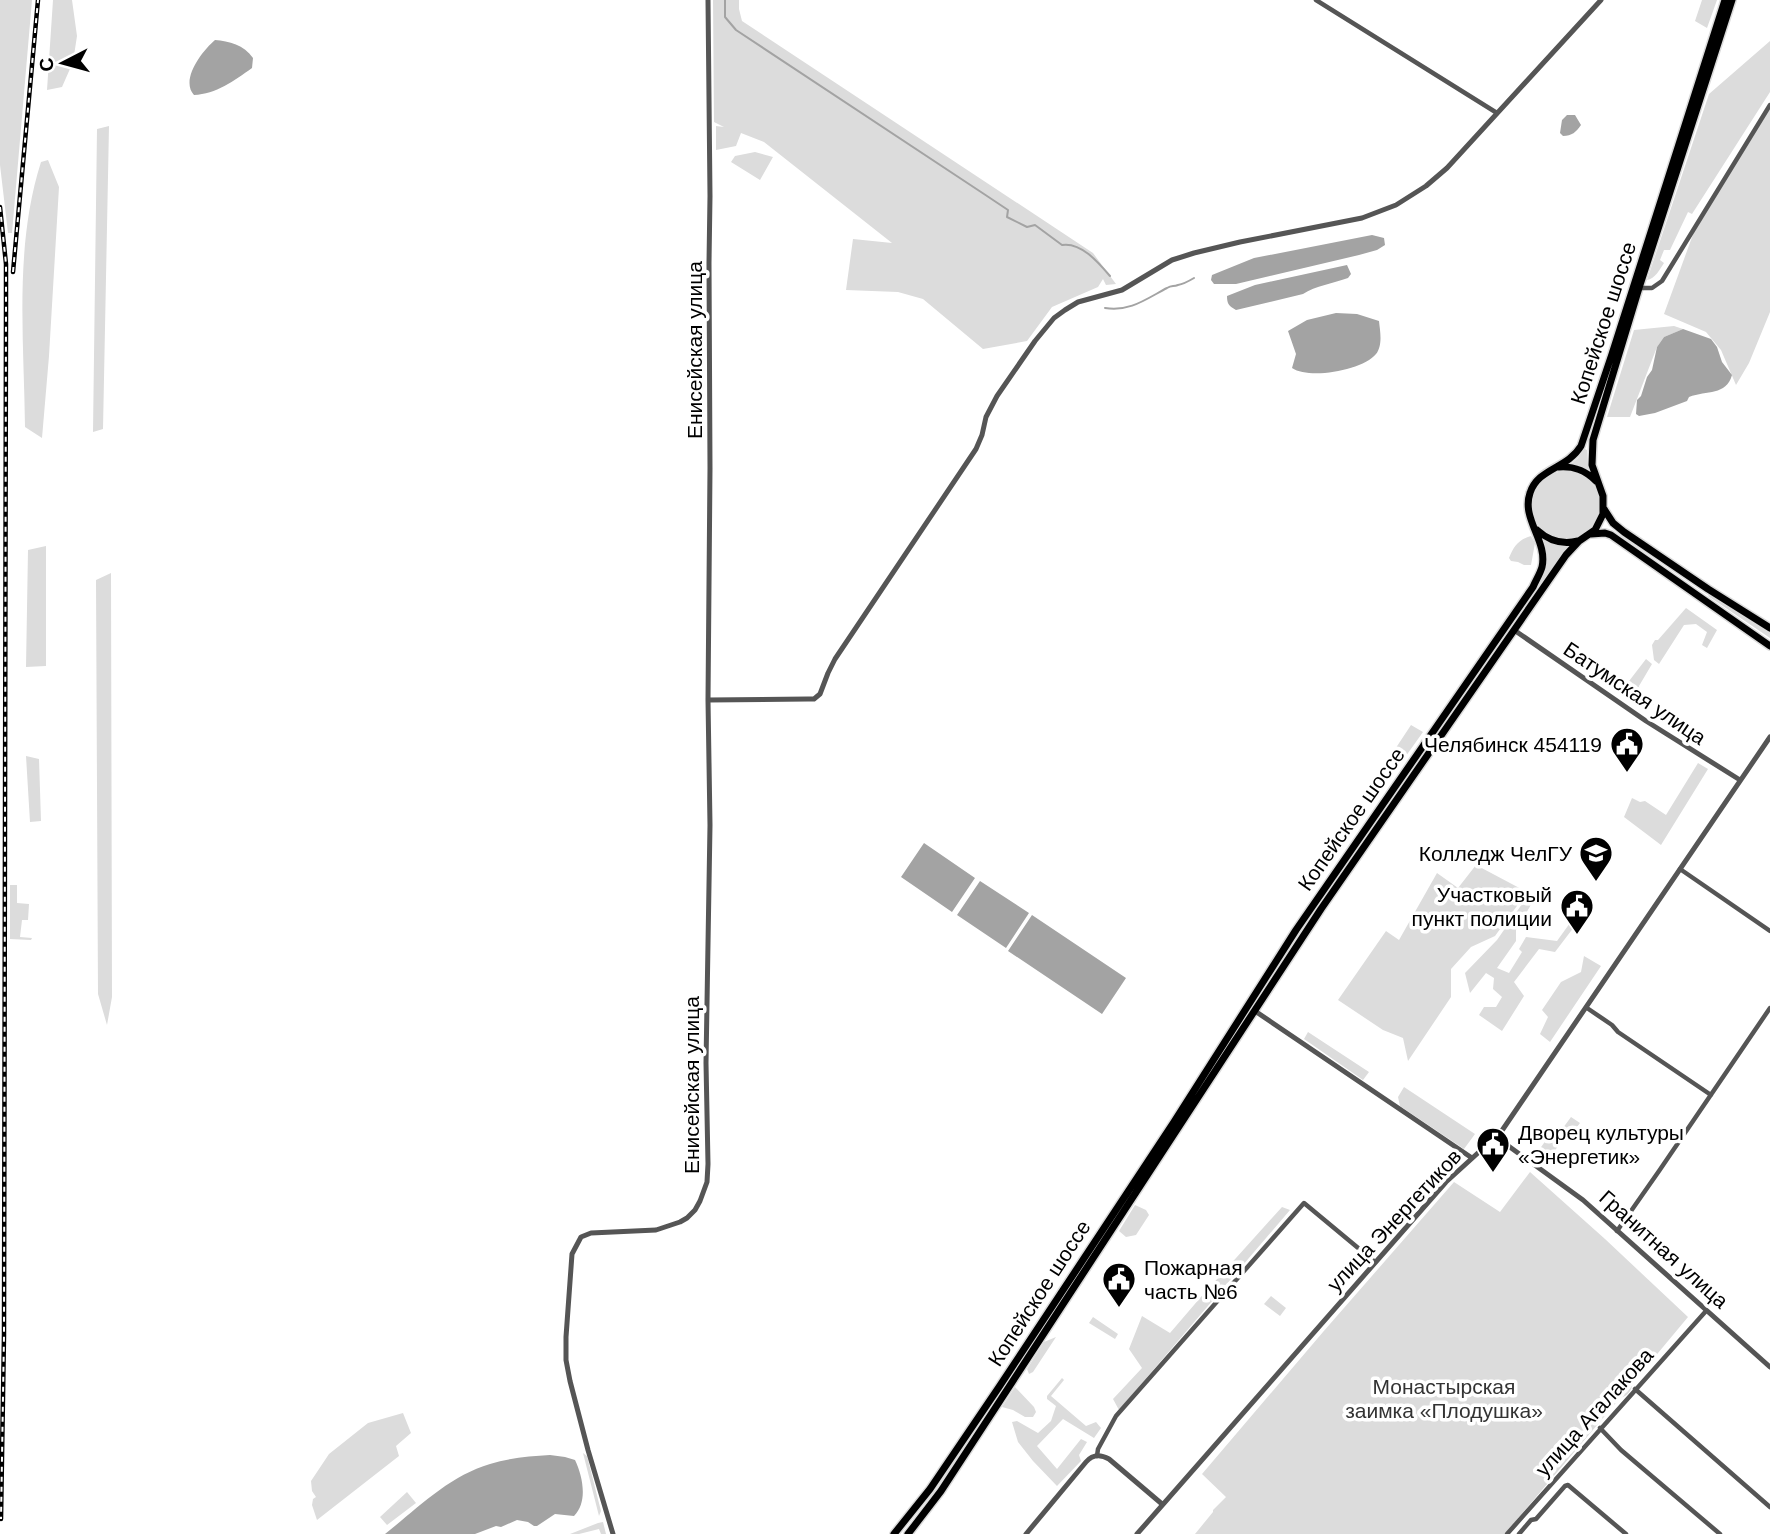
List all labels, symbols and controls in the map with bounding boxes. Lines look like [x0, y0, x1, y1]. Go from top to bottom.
north arrow [28, 28, 98, 98]
text: С [35, 57, 58, 73]
street label: Копейское шоссе [1566, 239, 1640, 407]
street label: Енисейская улица [683, 261, 706, 439]
street label: Батумская улица [1560, 637, 1711, 749]
public building icon: Челябинск 454119 [1608, 725, 1646, 774]
place label: Челябинск 454119 [1424, 733, 1602, 756]
street label: Копейское шоссе [1293, 743, 1409, 895]
school or university icon: Колледж ЧелГУ [1577, 834, 1615, 883]
place label: Колледж ЧелГУ [1419, 842, 1573, 865]
place label: Участковый пункт полиции [1412, 883, 1552, 930]
public building icon: Участковый пункт полиции [1558, 887, 1596, 936]
street label: Енисейская улица [680, 996, 703, 1174]
place label: Дворец культуры «Энергетик» [1518, 1121, 1684, 1168]
public building icon: Дворец культуры «Энергетик» [1474, 1125, 1512, 1174]
street label: улица Энергетиков [1322, 1144, 1466, 1296]
street label: Гранитная улица [1595, 1185, 1733, 1313]
street label: Копейское шоссе [983, 1216, 1095, 1370]
place label: Пожарная часть №6 [1144, 1256, 1243, 1303]
public building icon: Пожарная часть №6 [1100, 1260, 1138, 1309]
street label: улица Агалакова [1531, 1343, 1658, 1481]
park label: Монастырская заимка «Плодушка» [1345, 1375, 1543, 1422]

